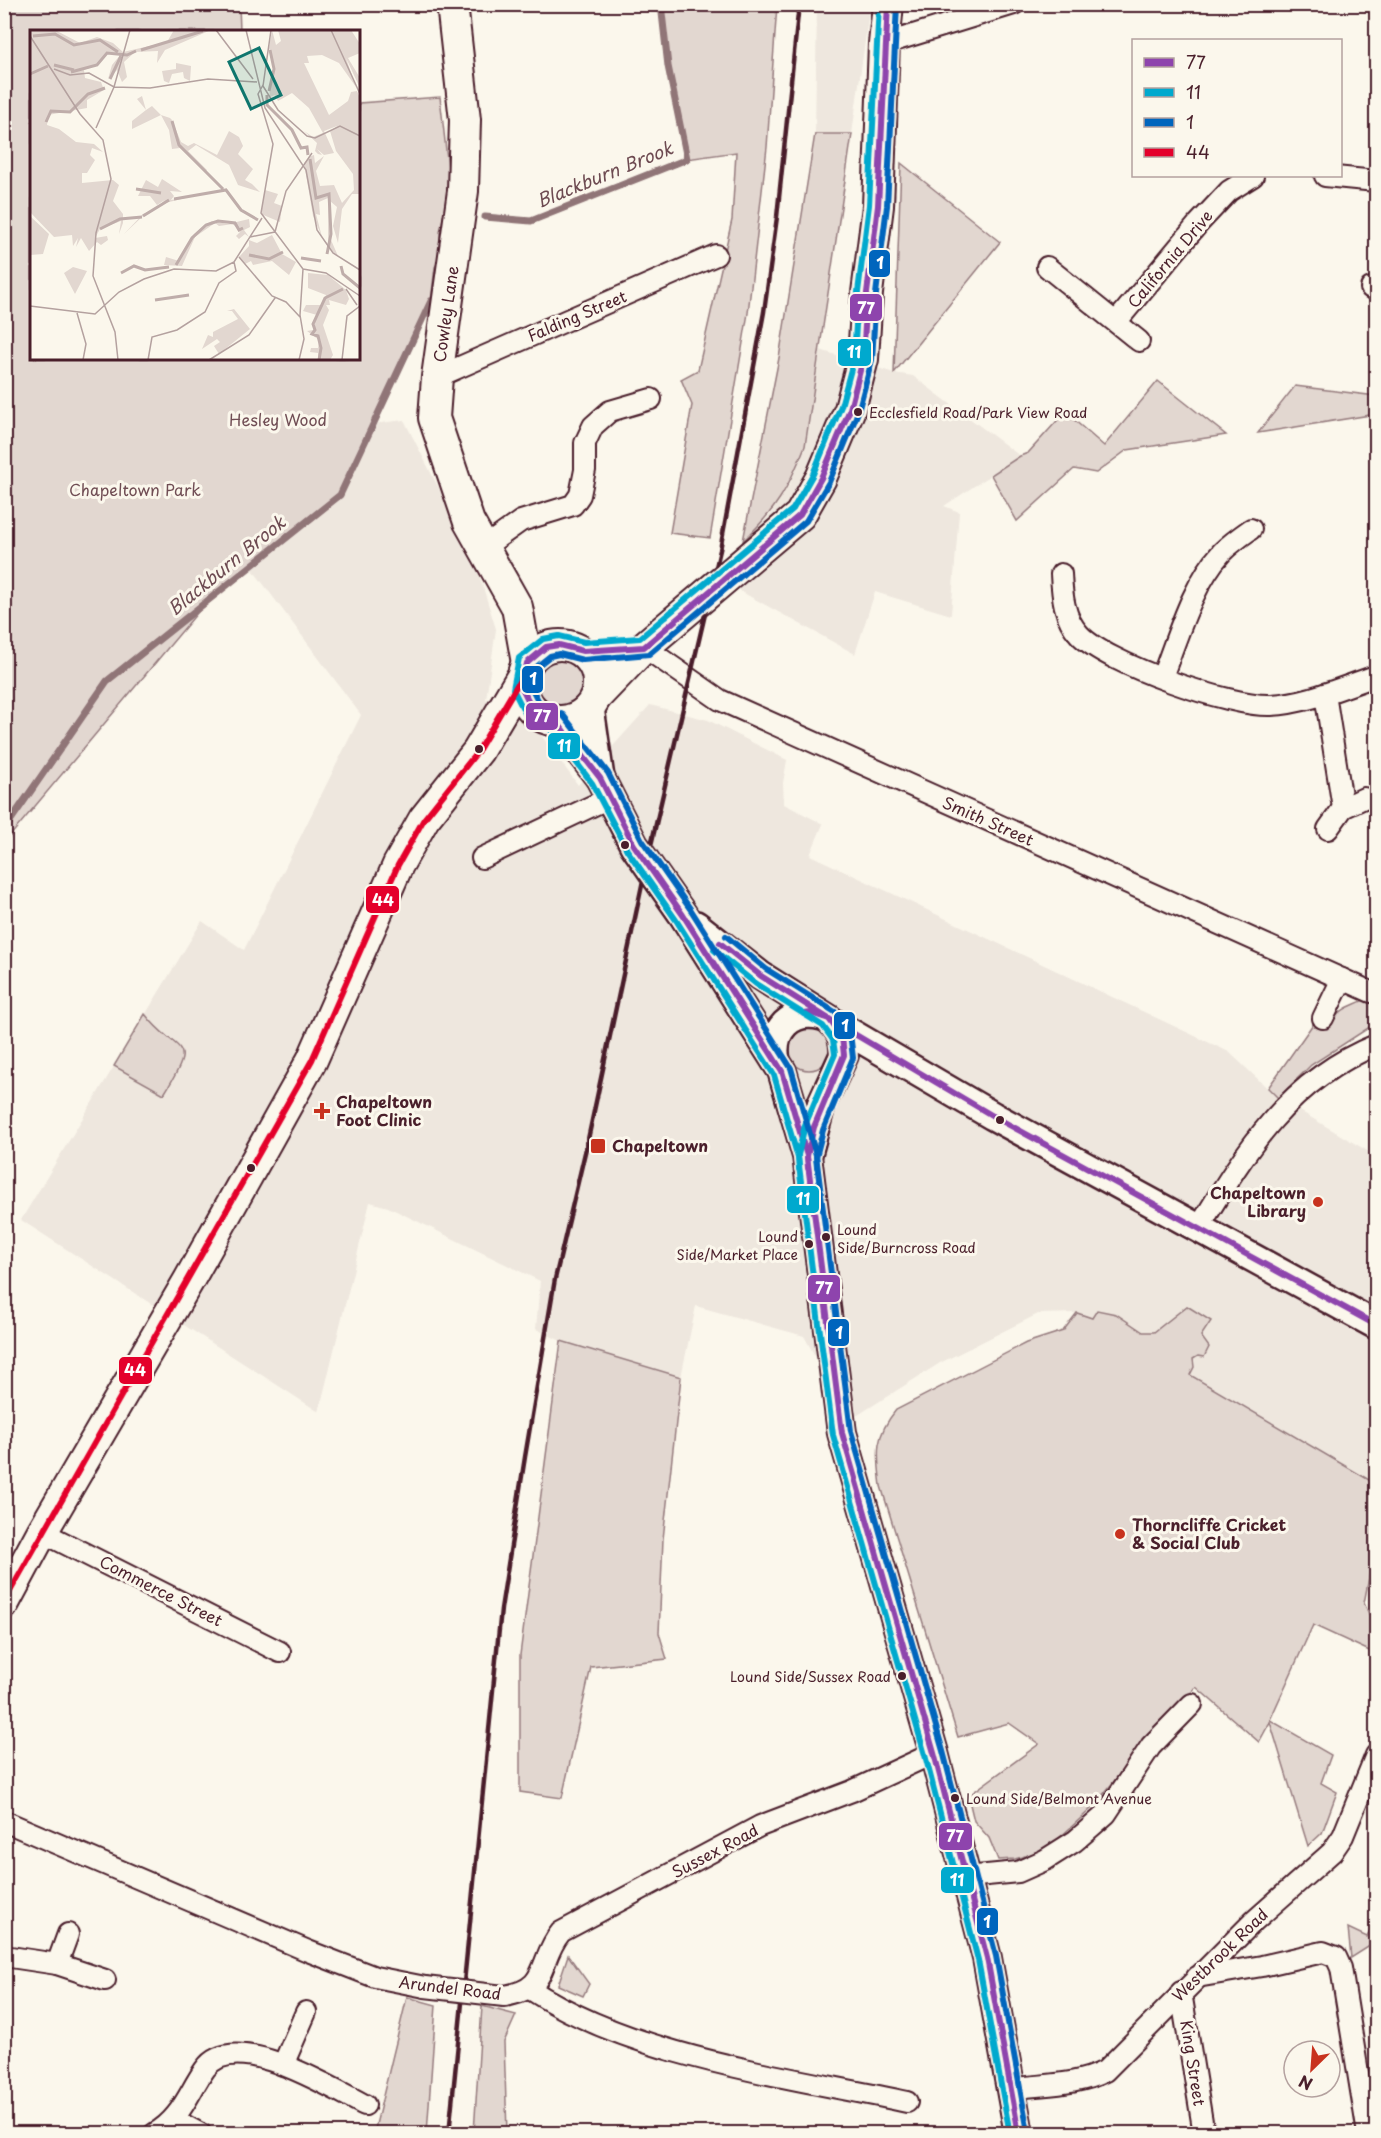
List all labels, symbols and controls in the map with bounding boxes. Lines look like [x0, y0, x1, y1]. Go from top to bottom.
inset map [30, 30, 360, 360]
legend [1132, 39, 1342, 177]
text: 77 [1186, 48, 1206, 75]
text: 11 [1186, 78, 1201, 105]
text: 1 [1186, 108, 1194, 135]
water label: Blackburn Brook [532, 134, 677, 213]
text: 44 [1186, 138, 1210, 165]
street label: California Drive [1121, 204, 1218, 313]
line badge: 1 [868, 249, 891, 278]
text: 1 [876, 250, 884, 274]
street label: Cowley Lane [426, 264, 464, 364]
street label: Falding Street [523, 283, 630, 347]
line badge: 77 [849, 293, 883, 322]
text: 77 [857, 295, 875, 319]
line badge: 11 [837, 338, 872, 367]
text: 11 [847, 339, 861, 363]
place label: Ecclesfield Road/Park View Road [869, 402, 1087, 423]
marker: Ecclesfield Road/Park View Road [852, 406, 864, 418]
park label: Hesley Wood [229, 407, 327, 431]
park label: Chapeltown Park [69, 477, 201, 501]
water label: Blackburn Brook [161, 508, 291, 621]
line badge: 1 [521, 665, 544, 694]
text: 1 [529, 666, 537, 690]
line badge: 77 [525, 702, 559, 731]
text: 77 [533, 703, 551, 727]
line badge: 11 [547, 732, 581, 760]
text: 11 [557, 733, 571, 757]
unlabelled marker [473, 743, 485, 755]
street label: Smith Street [939, 789, 1038, 851]
unlabelled marker [619, 839, 631, 851]
line badge: 44 [365, 885, 400, 914]
text: 44 [372, 887, 394, 911]
line badge: 1 [833, 1011, 856, 1040]
text: 1 [841, 1013, 849, 1037]
place label: Chapeltown Foot Clinic [336, 1089, 432, 1131]
marker: Chapeltown Foot Clinic [313, 1102, 331, 1120]
unlabelled marker [994, 1114, 1006, 1126]
place label: Chapeltown [612, 1133, 708, 1157]
marker: Chapeltown [589, 1137, 607, 1155]
unlabelled marker [245, 1162, 257, 1174]
place label: Chapeltown Library [1210, 1180, 1306, 1222]
line badge: 11 [786, 1185, 820, 1214]
text: 11 [796, 1186, 810, 1210]
marker: Chapeltown Library [1311, 1195, 1325, 1209]
place label: Lound Side/Burncross Road [837, 1219, 976, 1258]
place label: Lound Side/Market Place [676, 1226, 798, 1265]
marker: Lound Side/Burncross Road [820, 1231, 832, 1243]
marker: Lound Side/Market Place [803, 1238, 815, 1250]
line badge: 77 [807, 1274, 841, 1303]
text: 77 [815, 1275, 833, 1299]
line badge: 1 [827, 1318, 850, 1347]
text: 1 [835, 1320, 843, 1344]
line badge: 44 [118, 1356, 153, 1385]
text: 44 [124, 1357, 146, 1381]
place label: Thorncliffe Cricket & Social Club [1132, 1512, 1286, 1554]
marker: Thorncliffe Cricket & Social Club [1113, 1527, 1127, 1541]
street label: Commerce Street [96, 1549, 228, 1632]
place label: Lound Side/Sussex Road [730, 1666, 891, 1687]
marker: Lound Side/Sussex Road [896, 1670, 908, 1682]
place label: Lound Side/Belmont Avenue [966, 1788, 1152, 1809]
marker: Lound Side/Belmont Avenue [949, 1792, 961, 1804]
street label: Sussex Road [667, 1817, 762, 1883]
line badge: 77 [938, 1822, 973, 1851]
text: 77 [946, 1823, 964, 1847]
line badge: 11 [940, 1866, 975, 1894]
text: 11 [950, 1867, 964, 1891]
street label: Westbrook Road [1166, 1902, 1273, 2007]
line badge: 1 [976, 1907, 999, 1936]
text: 1 [983, 1909, 991, 1933]
street label: Arundel Road [398, 1969, 503, 2005]
street label: King Street [1175, 2018, 1213, 2108]
north arrow [1282, 2039, 1342, 2099]
text: N [1294, 2070, 1316, 2097]

